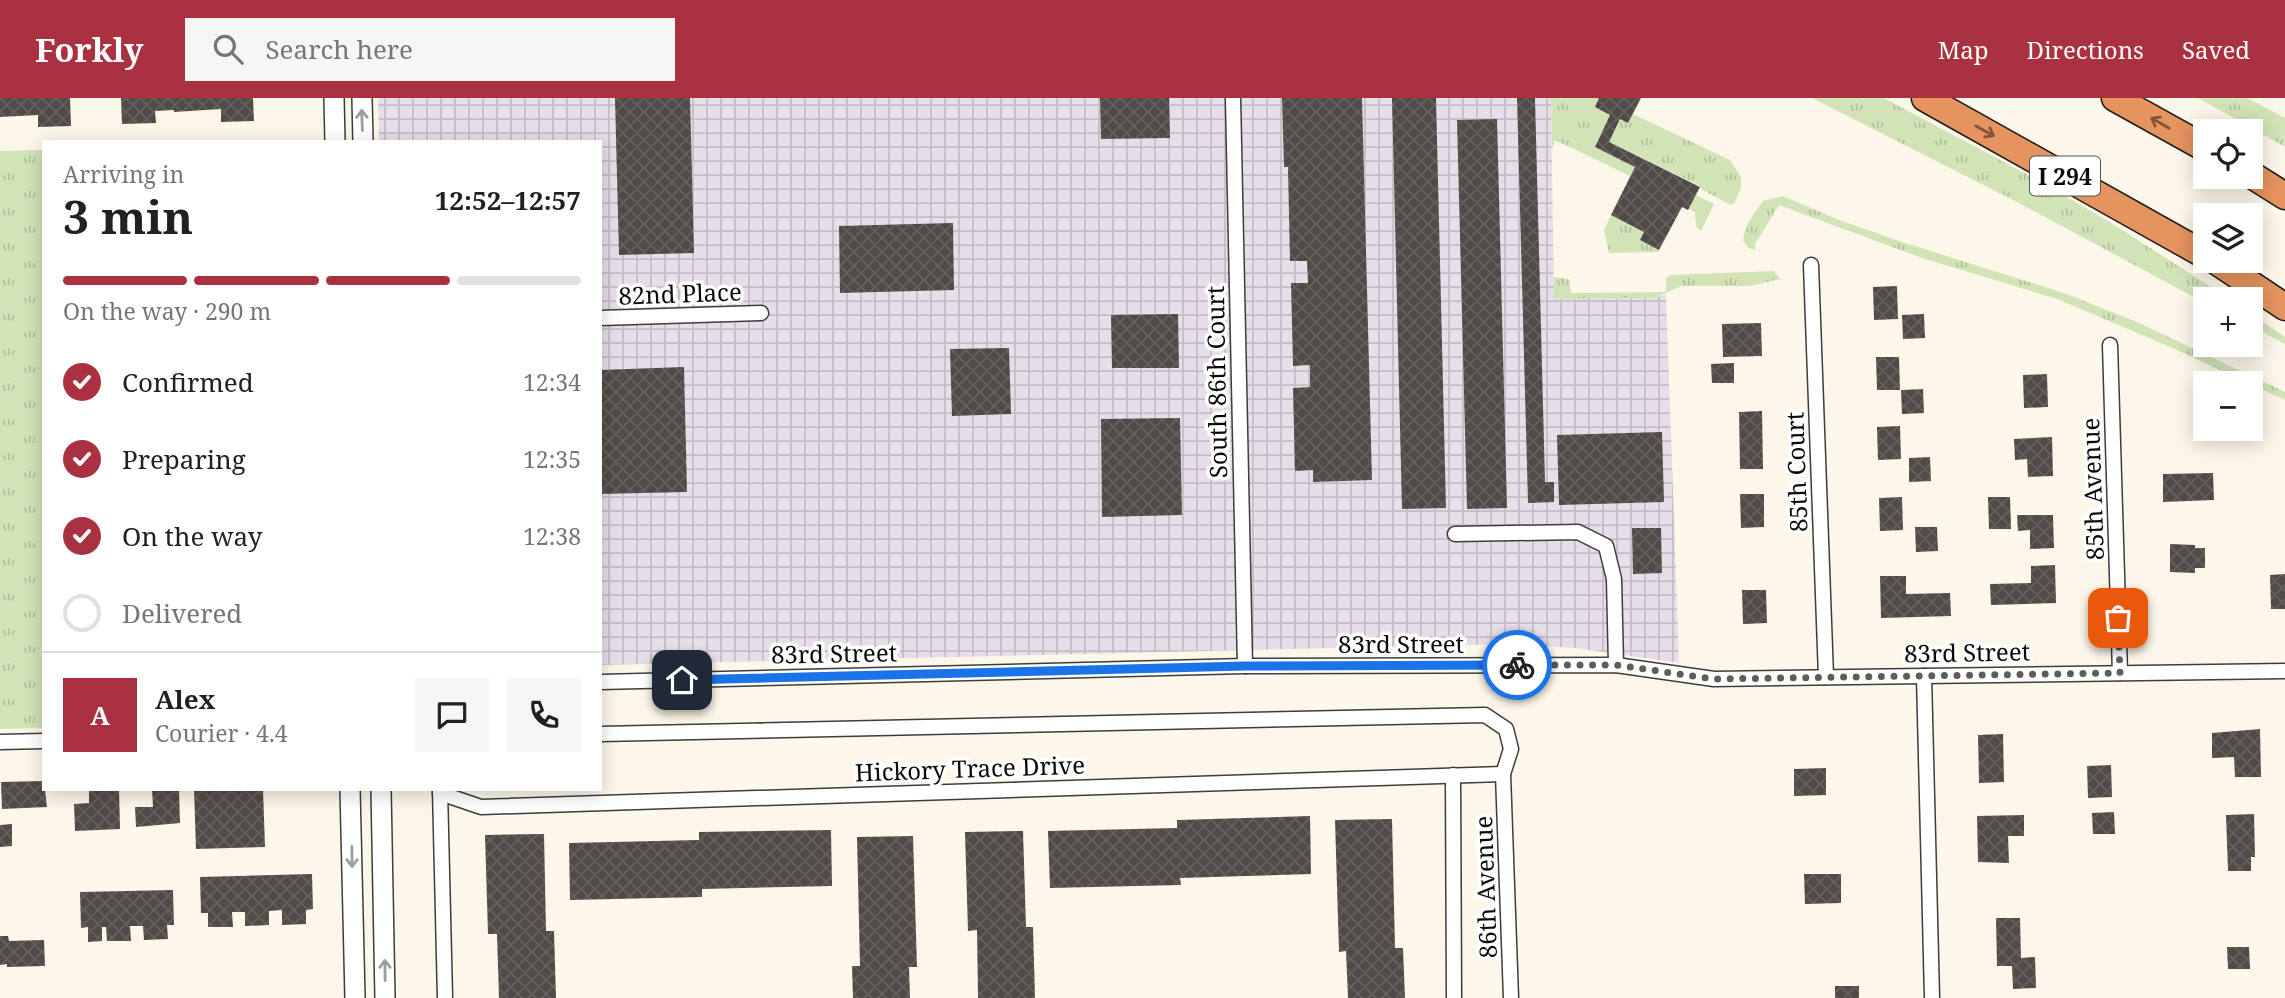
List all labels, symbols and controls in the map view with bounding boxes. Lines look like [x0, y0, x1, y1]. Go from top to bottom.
search box [185, 18, 675, 81]
text: Forkly [35, 27, 143, 72]
icon: search [209, 30, 247, 68]
text: Search here [265, 31, 413, 67]
text: Map [1938, 33, 1989, 66]
text: Directions [2027, 33, 2144, 66]
text: Saved [2182, 33, 2250, 66]
one-way arrow [356, 109, 369, 132]
one-way arrow [2151, 115, 2171, 129]
map controls [2193, 119, 2263, 441]
button: locate [2193, 119, 2263, 189]
one-way arrow [1974, 124, 1994, 138]
road number: I 294 [2030, 156, 2100, 195]
text: Arriving in [63, 158, 184, 190]
text: 12:52–12:57 [435, 182, 581, 218]
text: 3 min [63, 185, 193, 247]
button: layers [2193, 203, 2263, 273]
street label: 82nd Place [618, 274, 742, 312]
street label: South 86th Court [1198, 286, 1234, 478]
button: + [2193, 287, 2263, 357]
text: On the way · 290 m [63, 295, 271, 327]
icon: check [63, 363, 101, 401]
text: Confirmed [122, 364, 254, 400]
text: 12:34 [523, 366, 581, 398]
button: − [2193, 371, 2263, 441]
street label: 85th Court [1777, 411, 1815, 533]
street label: 85th Avenue [2073, 417, 2111, 561]
icon: check [63, 440, 101, 478]
text: Preparing [122, 441, 246, 477]
text: 12:35 [523, 443, 581, 475]
icon: check [63, 517, 101, 555]
text: On the way [122, 518, 262, 554]
text: 12:38 [523, 520, 581, 552]
pin [2088, 588, 2148, 648]
text: Delivered [122, 595, 242, 631]
icon: bag [2099, 599, 2137, 637]
street label: 83rd Street [1338, 627, 1464, 660]
courier [1482, 630, 1552, 700]
street label: 83rd Street [1904, 634, 2030, 670]
street label: 83rd Street [771, 635, 897, 671]
icon: bike [1498, 646, 1536, 684]
pin [652, 650, 712, 710]
icon: home [663, 661, 701, 699]
button: chat [415, 678, 489, 752]
button: phone [507, 678, 581, 752]
text: Alex [155, 681, 215, 717]
text: A [90, 697, 110, 733]
text: Courier · 4.4 [155, 717, 288, 749]
street label: Hickory Trace Drive [854, 747, 1086, 789]
street label: 86th Avenue [1466, 815, 1504, 959]
one-way arrow [345, 846, 359, 869]
one-way arrow [378, 959, 392, 982]

